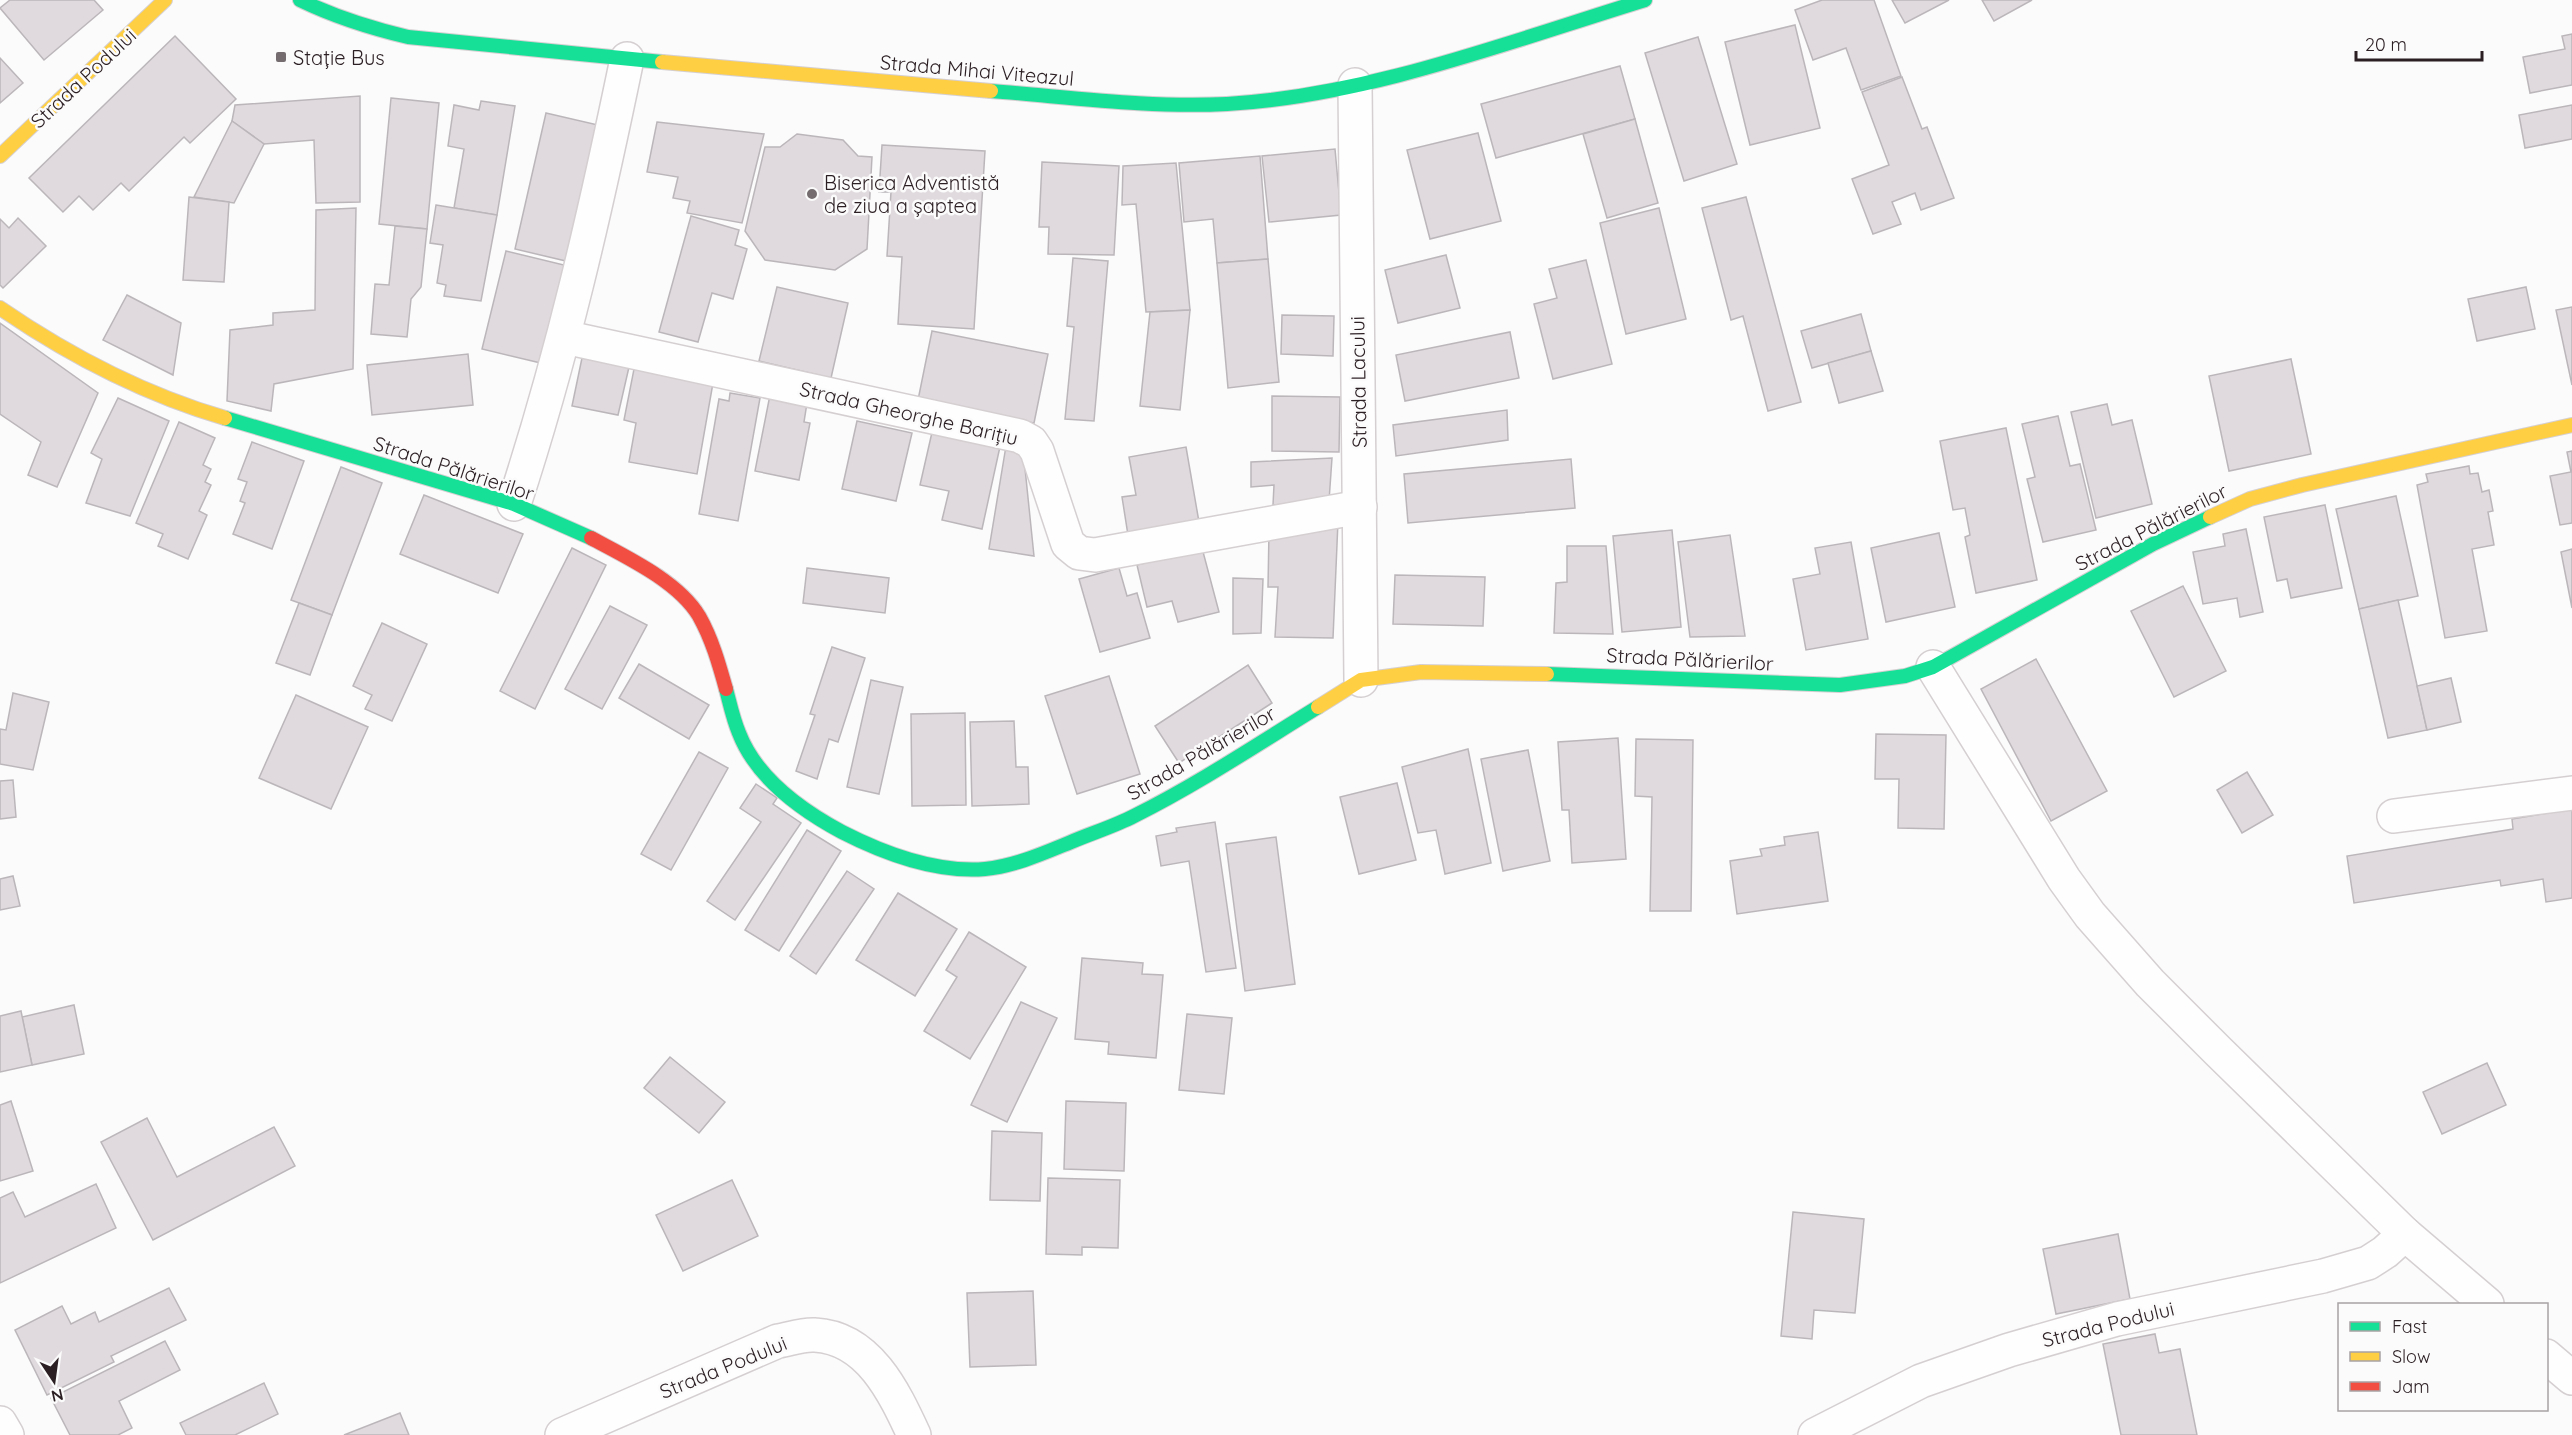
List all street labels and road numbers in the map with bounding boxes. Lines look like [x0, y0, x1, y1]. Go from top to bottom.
street label: Strada Podului [25, 23, 141, 133]
street label: Strada Mihai Viteazul [879, 49, 1075, 91]
street label: Strada Lacului [1344, 316, 1372, 448]
street label: Strada Gheorghe Barițiu [797, 376, 1021, 450]
street label: Strada Pălărierilor [371, 430, 538, 506]
street label: Strada Pălărierilor [2071, 478, 2232, 576]
street label: Strada Pălărierilor [1606, 642, 1775, 676]
street label: Strada Pălărierilor [1122, 700, 1280, 806]
street label: Strada Podului [2039, 1296, 2177, 1352]
street label: Strada Podului [656, 1330, 790, 1404]

